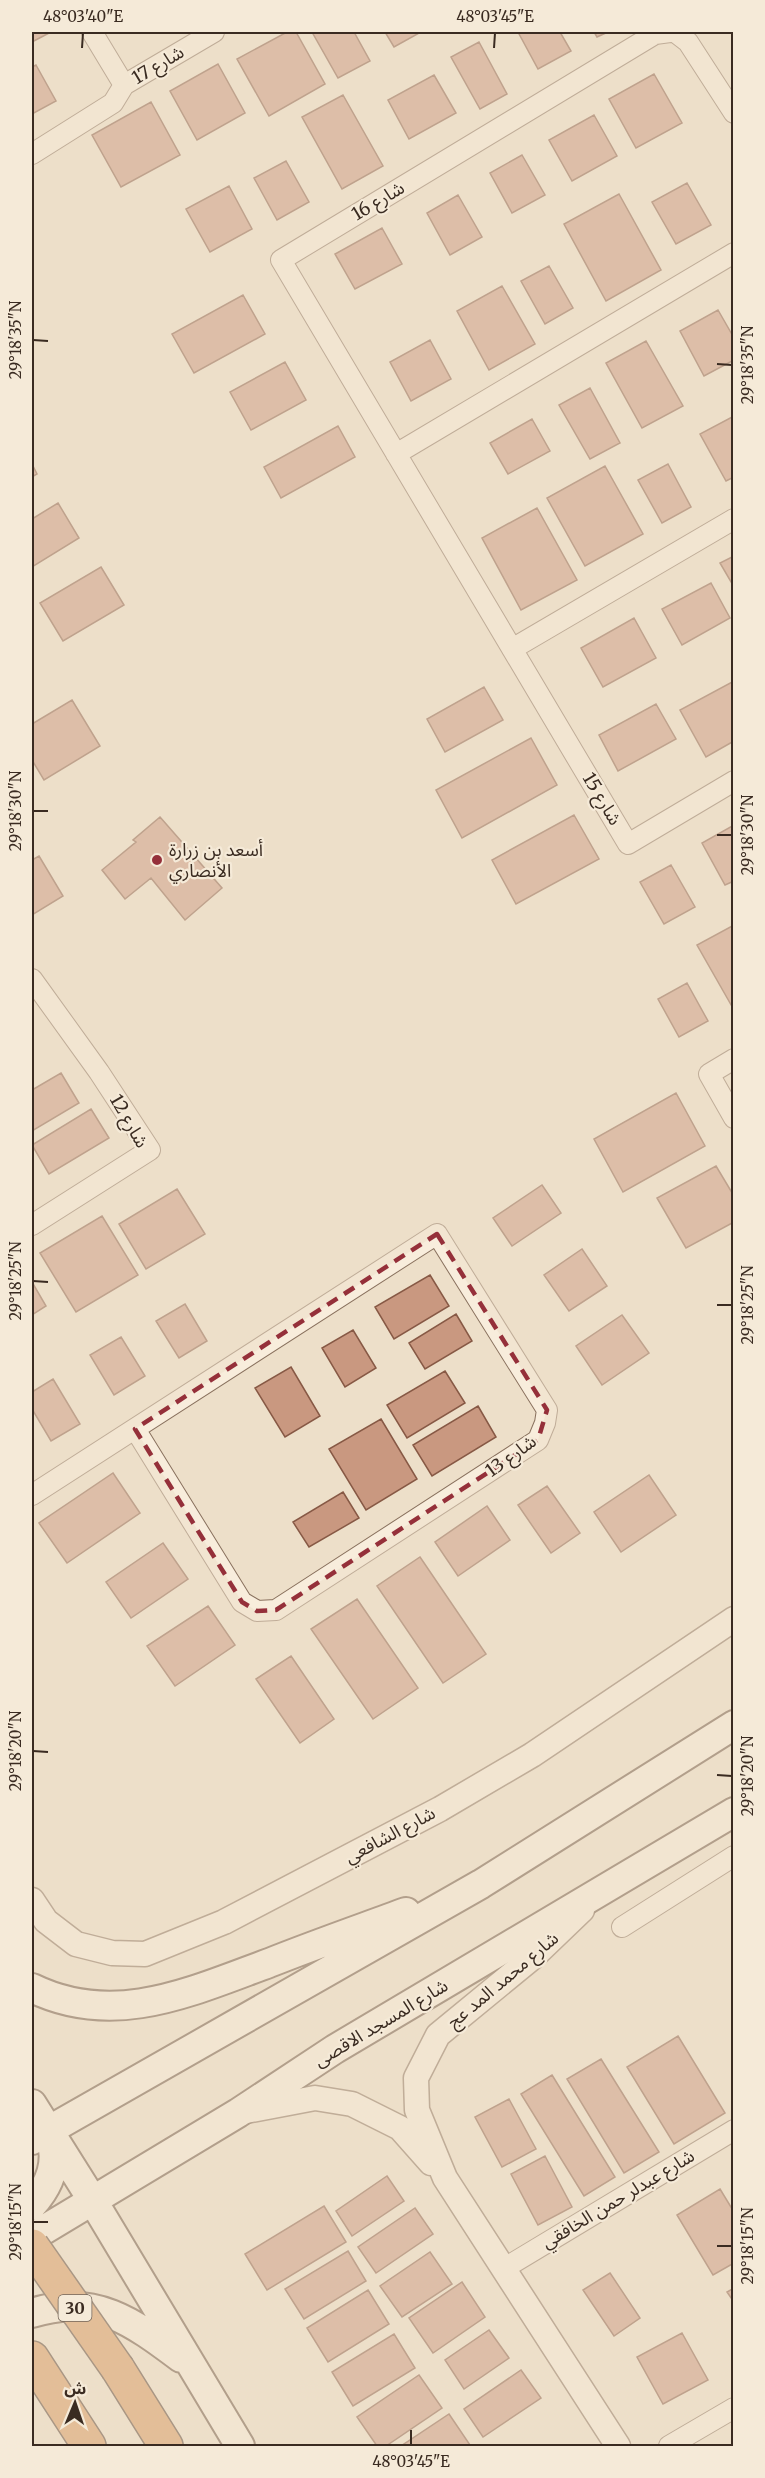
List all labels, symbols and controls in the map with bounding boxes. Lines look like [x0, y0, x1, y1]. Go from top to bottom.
text: 48°03'40"E [43, 7, 123, 26]
text: 48°03'45"E [456, 7, 534, 26]
street label: شارع 17 [128, 40, 190, 92]
street label: شارع 16 [347, 176, 410, 228]
text: 29°18'35"N [6, 300, 25, 379]
text: 29°18'35"N [738, 325, 757, 404]
street label: شارع 15 [575, 768, 627, 831]
text: 29°18'30"N [6, 770, 25, 851]
text: 29°18'30"N [738, 794, 757, 875]
place label: أسعد بن زرارة الأنصاري [169, 838, 263, 884]
marker: أسعد بن زرارة الأنصاري [150, 853, 164, 867]
street label: شارع 12 [102, 1090, 154, 1153]
text: 29°18'25"N [6, 1241, 25, 1321]
text: 29°18'25"N [738, 1265, 757, 1345]
street label: شارع 13 [481, 1429, 542, 1484]
text: 29°18'20"N [6, 1710, 25, 1791]
text: 29°18'20"N [738, 1735, 757, 1816]
street label: شارع الشافعي [340, 1801, 441, 1871]
street label: شارع محمد المد عج [442, 1926, 565, 2035]
street label: شارع المسجد الاقصى [309, 1973, 454, 2074]
street label: شارع عبدلر حمن الخافقي [537, 2144, 700, 2256]
text: 29°18'15"N [6, 2183, 25, 2261]
text: 29°18'15"N [738, 2207, 757, 2285]
road number: 30 [58, 2295, 92, 2321]
north arrow [45, 2373, 105, 2433]
text: ش [64, 2378, 87, 2398]
text: 48°03'45"E [372, 2452, 450, 2471]

